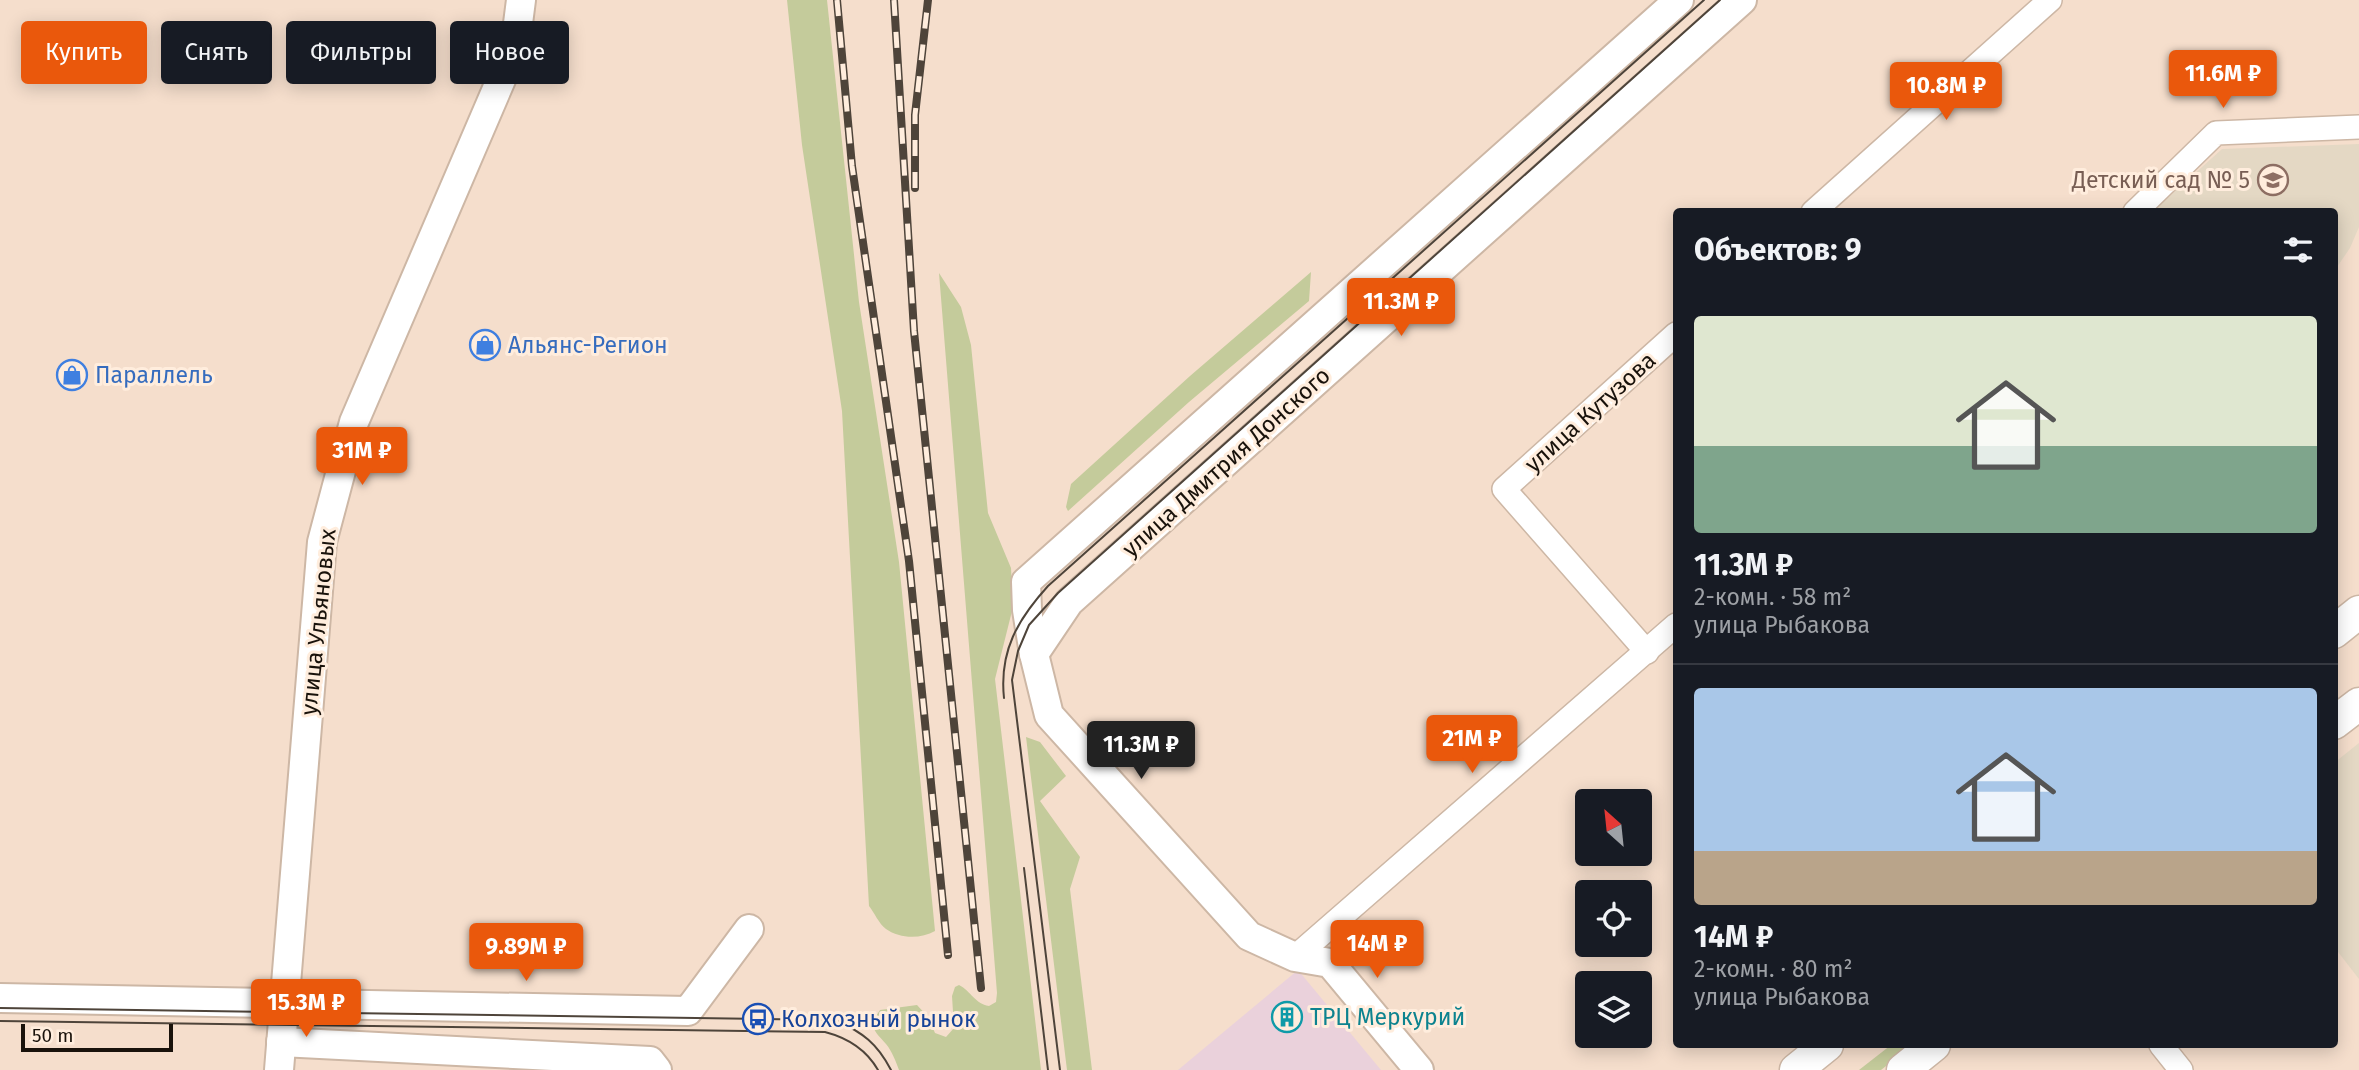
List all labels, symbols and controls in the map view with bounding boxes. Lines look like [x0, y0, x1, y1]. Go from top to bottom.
chip: Купить [21, 21, 147, 84]
chip: Снять [161, 21, 272, 84]
chip: Фильтры [286, 21, 436, 84]
chip: Новое [450, 21, 569, 84]
pin: 11.6M ₽ [2158, 50, 2288, 110]
text: 11.6M ₽ [2185, 59, 2261, 87]
pin: 10.8M ₽ [1881, 62, 2011, 122]
text: 10.8M ₽ [1906, 71, 1986, 99]
school or university icon: Детский сад № 5 [2256, 163, 2290, 197]
place label: Детский сад № 5 [2071, 166, 2250, 194]
icon: filters [2279, 231, 2317, 269]
text: Объектов: 9 [1694, 232, 1861, 268]
pin: 11.3M ₽ [1336, 278, 1466, 338]
text: 11.3M ₽ [1363, 287, 1439, 315]
shop icon: Альянс-Регион [468, 328, 502, 362]
place label: Альянс-Регион [508, 331, 668, 359]
street label: улица Кутузова [1519, 346, 1661, 478]
shop icon: Параллель [55, 358, 89, 392]
place label: Параллель [95, 361, 213, 389]
street label: улица Дмитрия Донского [1116, 361, 1336, 563]
icon: home [1943, 362, 2069, 488]
pin: 31M ₽ [313, 428, 411, 487]
text: 31M ₽ [332, 436, 392, 464]
street label: улица Ульяновых [294, 527, 342, 717]
text: 11.3M ₽ [1694, 547, 1793, 583]
text: 2-комн. · 58 m² [1694, 583, 1851, 611]
text: улица Рыбакова [1694, 611, 1870, 639]
pin: 21M ₽ [1423, 716, 1521, 775]
pin: 11.3M ₽ [1076, 722, 1206, 781]
text: 21M ₽ [1442, 724, 1502, 752]
text: 11.3M ₽ [1103, 730, 1179, 758]
icon: home [1943, 734, 2069, 860]
north arrow [1575, 789, 1652, 866]
map controls [1575, 789, 1652, 1048]
button: locate [1575, 880, 1652, 957]
text: 14M ₽ [1694, 919, 1773, 955]
pin: 14M ₽ [1328, 920, 1426, 980]
pin: 9.89M ₽ [461, 923, 591, 983]
text: 14M ₽ [1347, 929, 1407, 957]
text: 9.89M ₽ [485, 932, 567, 960]
text: 2-комн. · 80 m² [1694, 955, 1853, 983]
button: layers [1575, 971, 1652, 1048]
pin: 15.3M ₽ [241, 979, 371, 1039]
text: улица Рыбакова [1694, 983, 1870, 1011]
text: 15.3M ₽ [267, 988, 345, 1016]
building icon: ТРЦ Меркурий [1270, 1000, 1304, 1034]
bus stop icon: Колхозный рынок [741, 1002, 775, 1036]
place label: ТРЦ Меркурий [1310, 1003, 1465, 1031]
place label: Колхозный рынок [781, 1005, 976, 1033]
scale bar [21, 1021, 173, 1053]
text: 50 m [32, 1024, 73, 1047]

